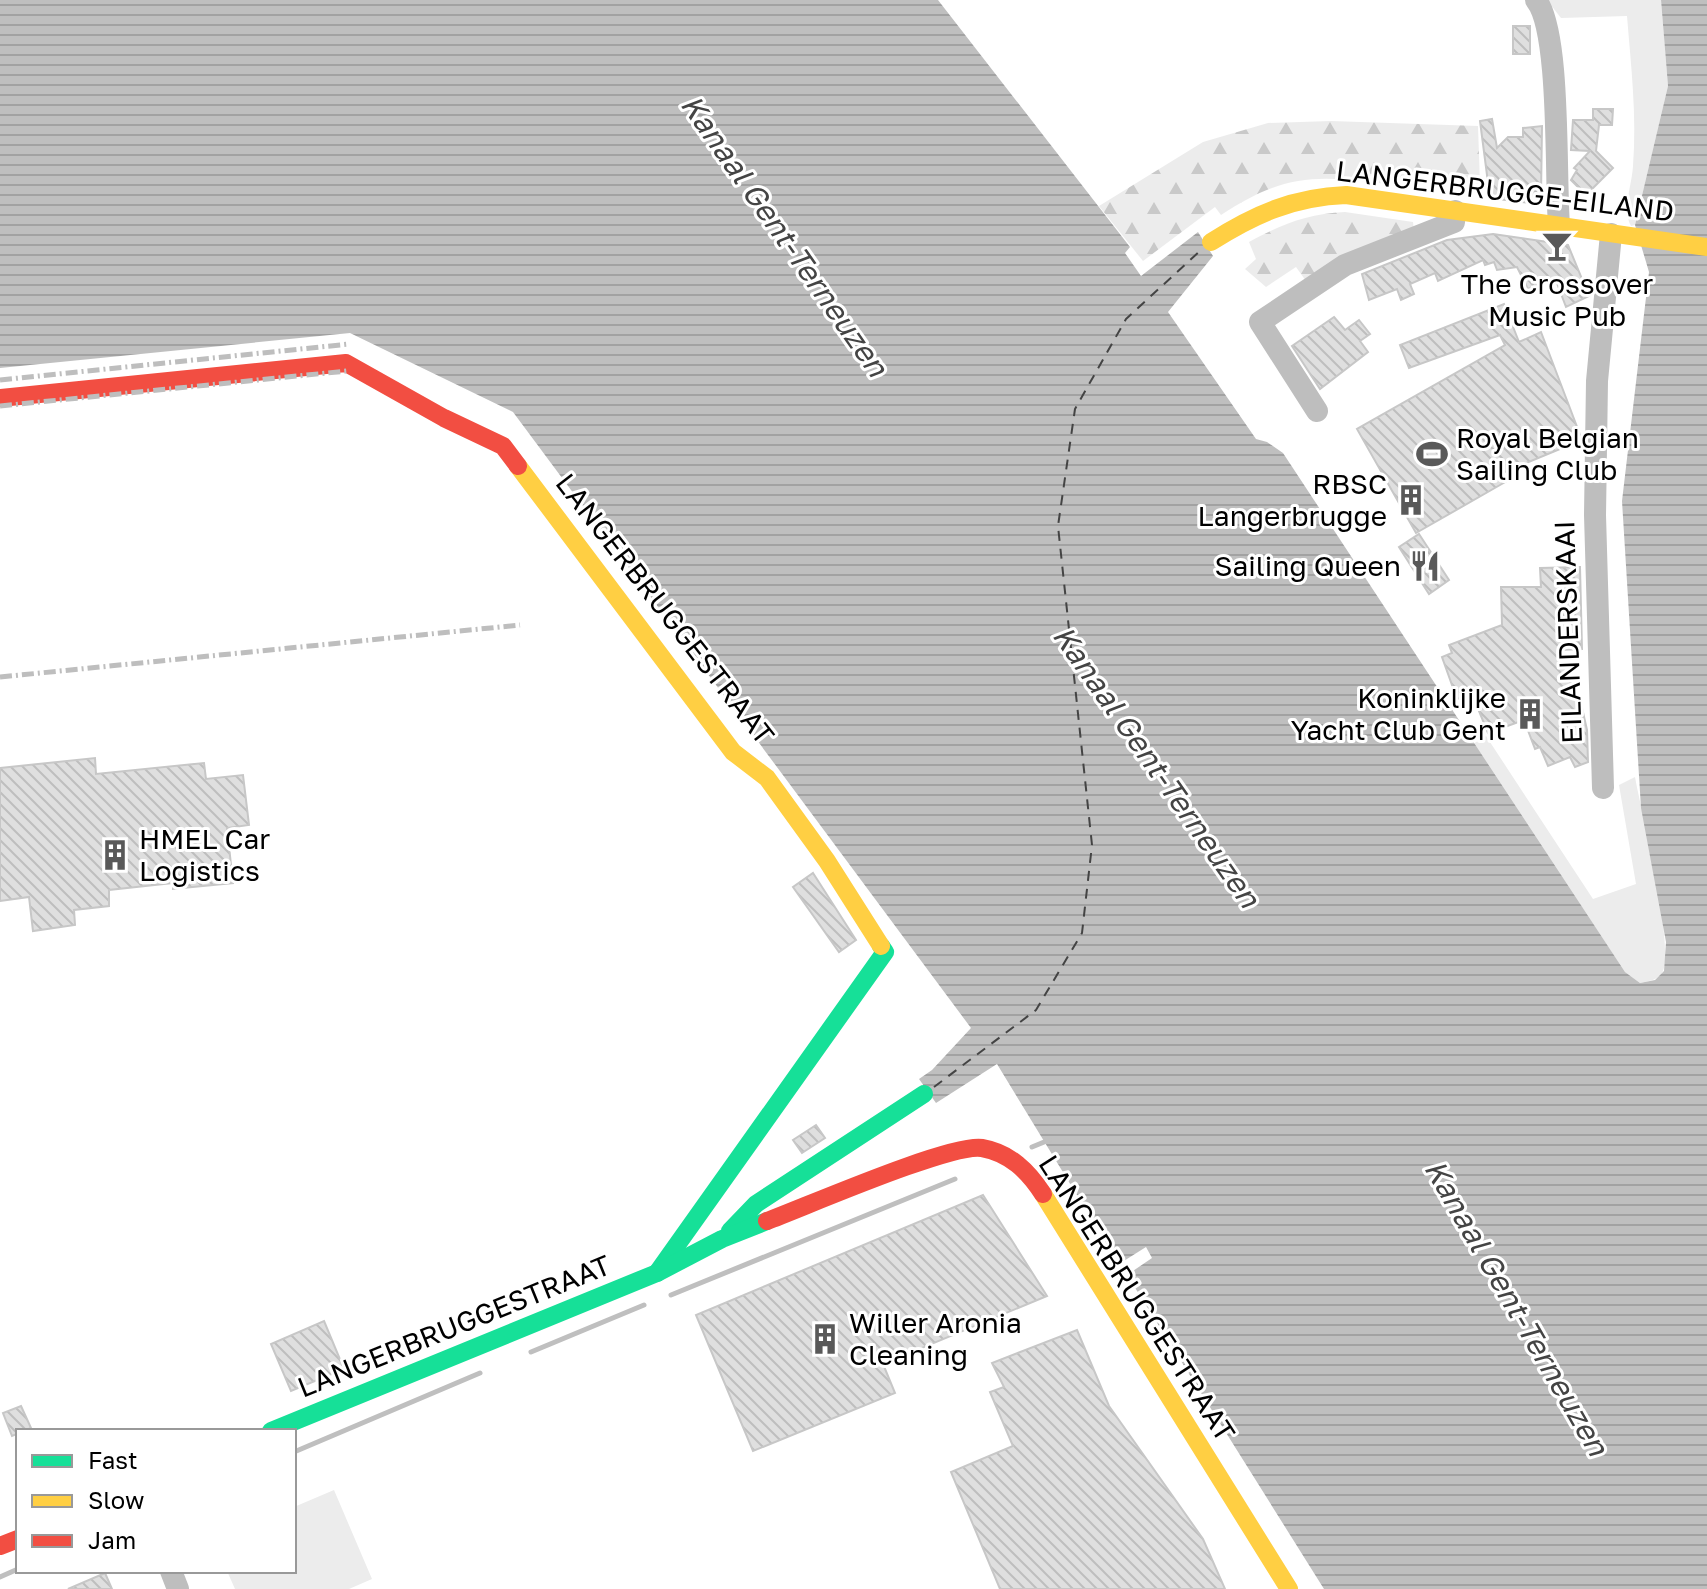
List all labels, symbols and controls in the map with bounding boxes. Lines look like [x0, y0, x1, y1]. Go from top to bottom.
water label: Kanaal Gent-Terneuzen [674, 88, 897, 384]
street label: LANGERBRUGGE-EILAND [1334, 153, 1676, 228]
bar icon: The Crossover Music Pub [1540, 229, 1574, 263]
place label: The Crossover Music Pub [1461, 267, 1653, 332]
place label: Royal Belgian Sailing Club [1456, 421, 1639, 486]
sports icon: Royal Belgian Sailing Club [1415, 437, 1449, 471]
street label: LANGERBRUGGESTRAAT [549, 467, 781, 751]
place label: RBSC Langerbrugge [1198, 467, 1387, 532]
building icon: RBSC Langerbrugge [1394, 483, 1428, 517]
street label: EILANDERSKAAI [1547, 520, 1588, 744]
place label: Sailing Queen [1214, 549, 1401, 582]
restaurant icon: Sailing Queen [1408, 549, 1442, 583]
water label: Kanaal Gent-Terneuzen [1046, 619, 1269, 915]
place label: Koninklijke Yacht Club Gent [1291, 681, 1506, 746]
building icon: Koninklijke Yacht Club Gent [1513, 697, 1547, 731]
place label: HMEL Car Logistics [139, 822, 270, 887]
building icon: HMEL Car Logistics [98, 838, 132, 872]
street label: LANGERBRUGGESTRAAT [1032, 1148, 1242, 1447]
water label: Kanaal Gent-Terneuzen [1417, 1153, 1617, 1463]
street label: LANGERBRUGGESTRAAT [293, 1248, 615, 1403]
place label: Willer Aronia Cleaning [849, 1306, 1022, 1371]
building icon: Willer Aronia Cleaning [808, 1322, 842, 1356]
legend [16, 1429, 296, 1573]
text: Fast [88, 1445, 138, 1474]
text: Slow [88, 1485, 144, 1514]
text: Jam [88, 1525, 136, 1554]

